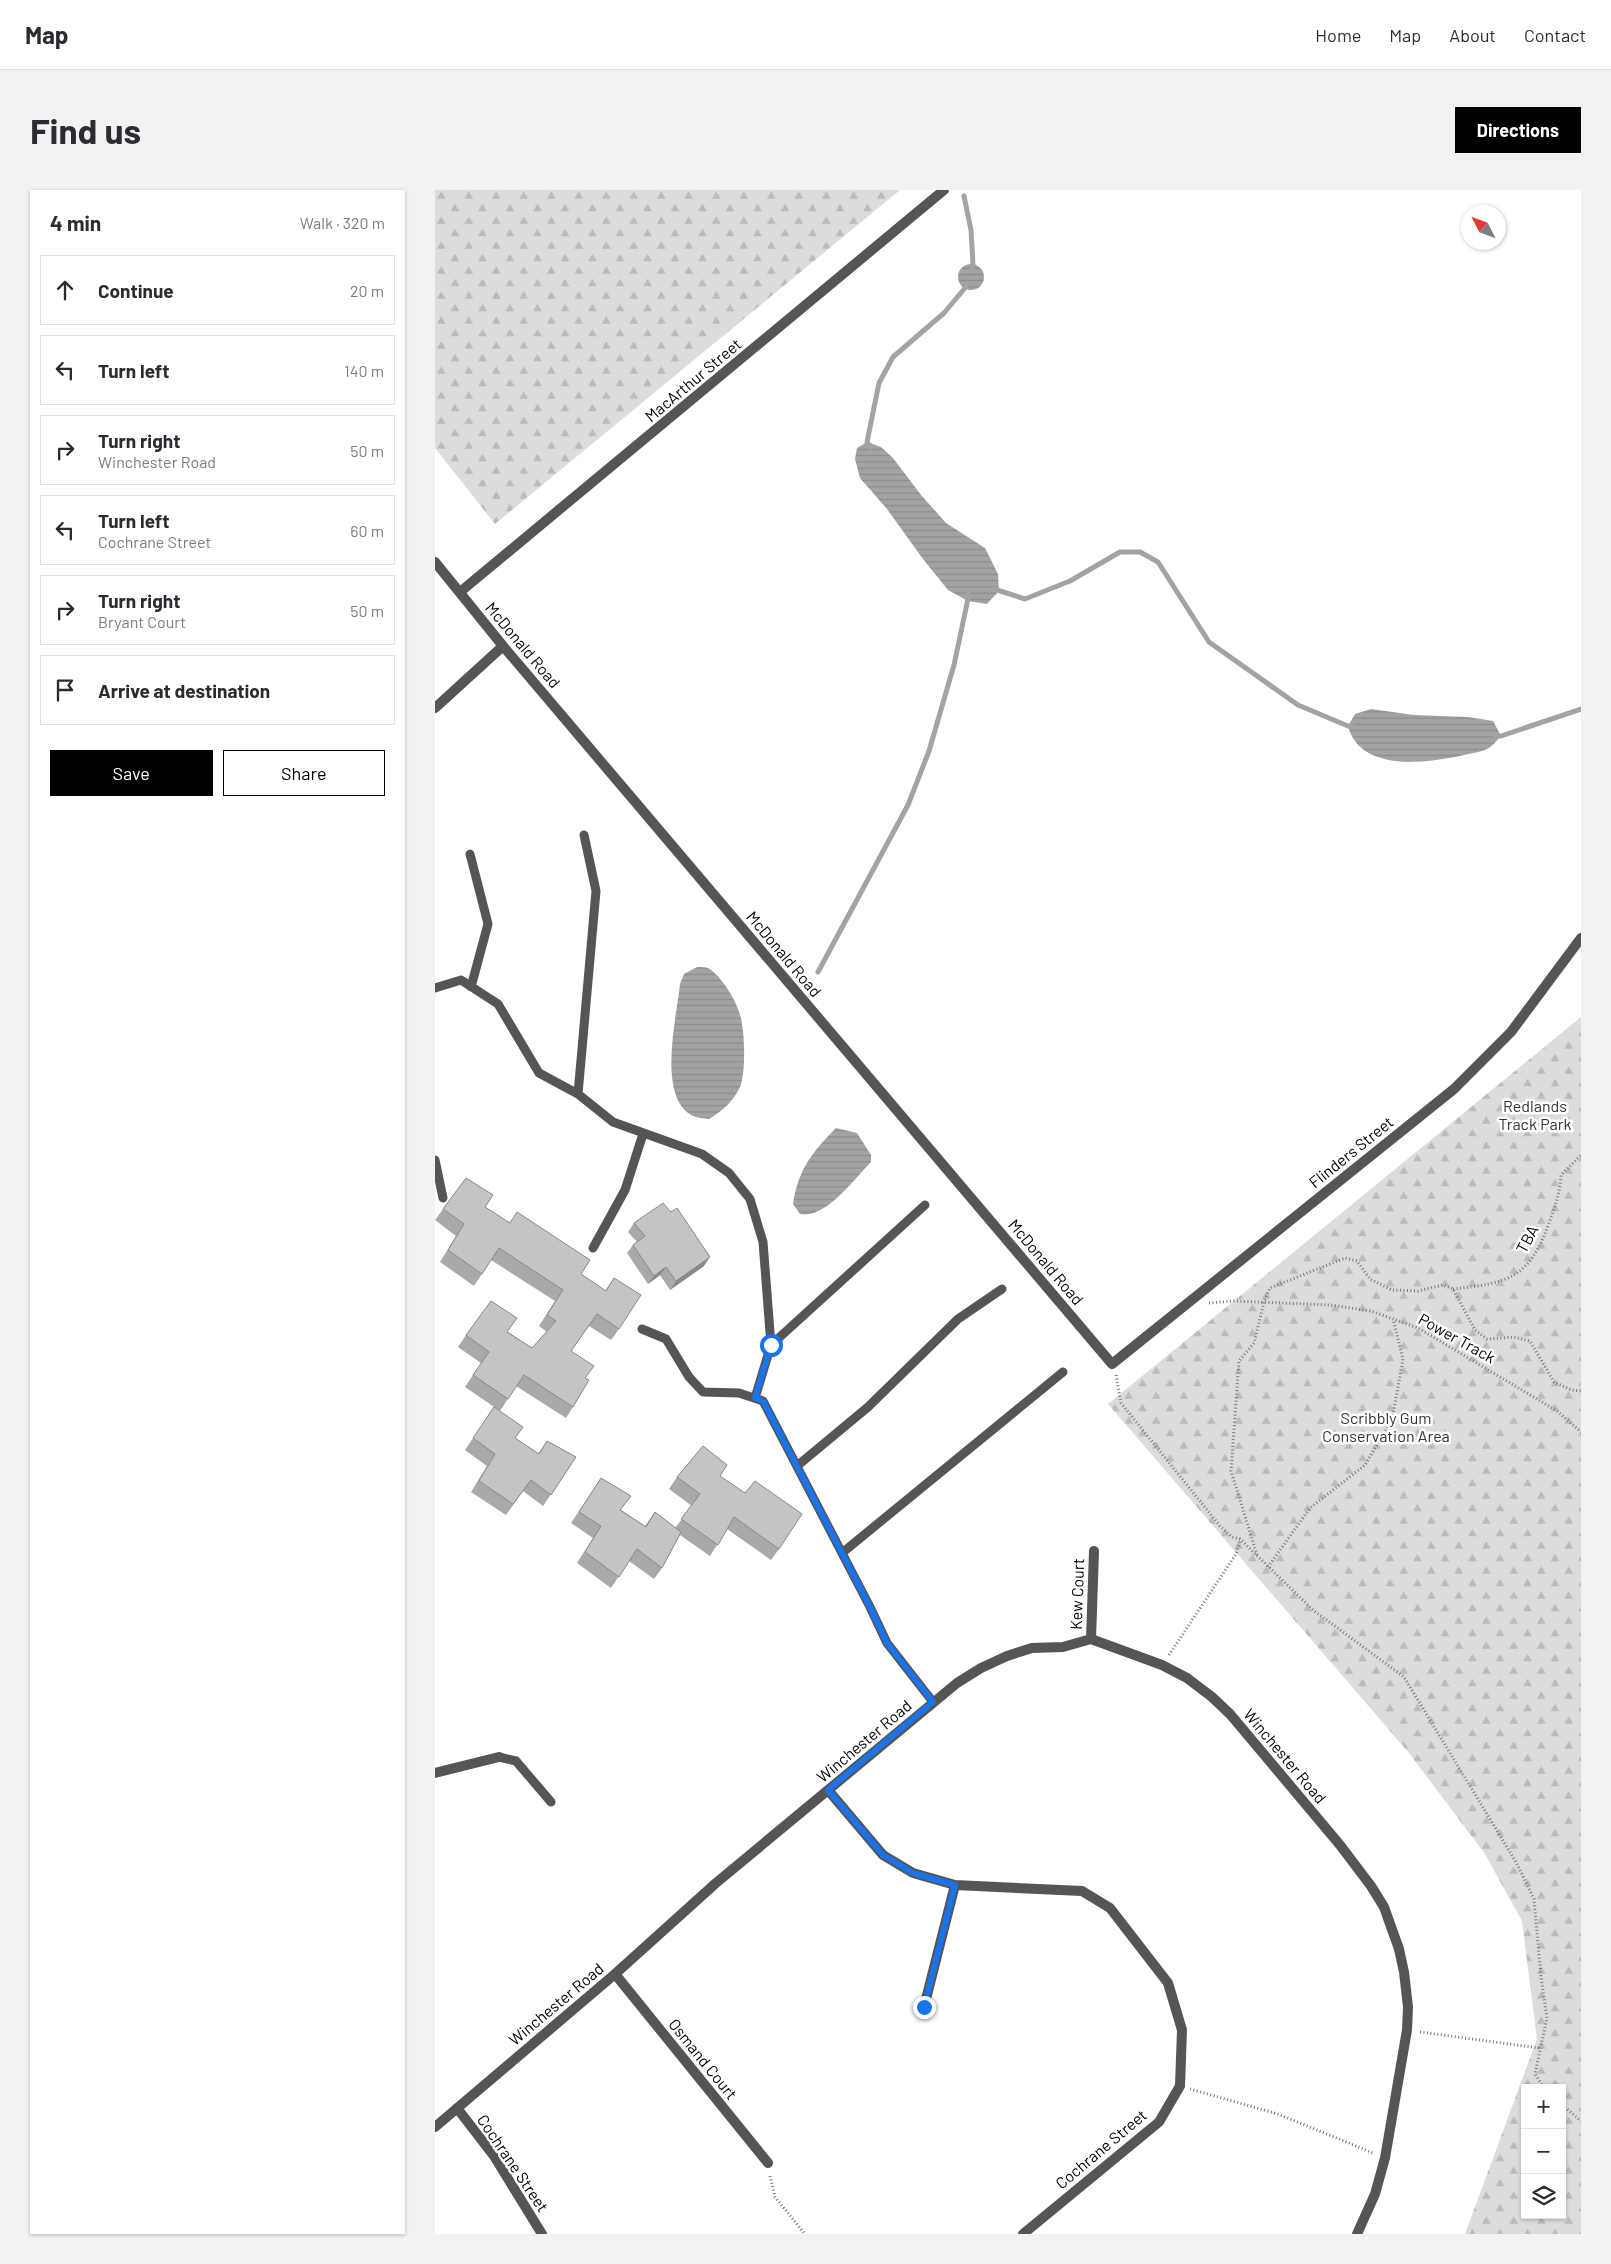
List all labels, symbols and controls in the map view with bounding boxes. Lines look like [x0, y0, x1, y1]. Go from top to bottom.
text: Map [25, 20, 68, 49]
text: Home [1315, 24, 1361, 46]
text: Map [1389, 24, 1421, 46]
text: About [1449, 24, 1496, 46]
text: Contact [1524, 24, 1586, 46]
button: Directions [1455, 107, 1581, 153]
text: Find us [30, 109, 141, 151]
north arrow [1461, 205, 1506, 250]
text: 4 min [50, 210, 101, 235]
text: Walk · 320 m [300, 213, 385, 232]
icon: ahead [51, 276, 79, 304]
text: Continue [98, 279, 174, 302]
text: 20 m [350, 281, 384, 300]
street label: MacArthur Street [641, 334, 745, 425]
icon: left [51, 356, 79, 384]
text: Turn left [98, 359, 169, 382]
text: 140 m [344, 361, 384, 380]
text: Turn right [98, 429, 180, 452]
icon: right [51, 436, 79, 464]
text: 50 m [350, 441, 384, 460]
text: Winchester Road [98, 452, 216, 471]
text: Turn left [98, 509, 169, 532]
icon: left [51, 516, 79, 544]
text: 60 m [350, 521, 384, 540]
text: Cochrane Street [98, 532, 211, 551]
text: Turn right [98, 589, 180, 612]
icon: right [51, 596, 79, 624]
street label: McDonald Road [482, 598, 565, 691]
text: 50 m [350, 601, 384, 620]
text: Bryant Court [98, 612, 186, 631]
icon: arrive [51, 676, 79, 704]
text: Arrive at destination [98, 679, 270, 702]
button: Save [50, 750, 213, 796]
button: Share [223, 750, 385, 796]
street label: McDonald Road [743, 907, 826, 1000]
park label: Redlands Track Park [1498, 1096, 1572, 1133]
street label: Flinders Street [1305, 1112, 1397, 1191]
street label: McDonald Road [1005, 1215, 1088, 1308]
street label: TBA [1511, 1221, 1542, 1256]
street label: Power Track [1415, 1309, 1499, 1366]
route start [760, 1334, 783, 1357]
park label: Scribbly Gum Conservation Area [1322, 1408, 1450, 1445]
street label: Kew Court [1066, 1558, 1087, 1630]
street label: Winchester Road [812, 1695, 915, 1786]
street label: Winchester Road [1240, 1704, 1331, 1807]
street label: Winchester Road [504, 1958, 607, 2049]
route end [913, 1996, 936, 2019]
street label: Osmand Court [665, 2014, 742, 2103]
map controls [1521, 2084, 1566, 2219]
button: + [1521, 2084, 1566, 2129]
street label: Cochrane Street [1051, 2105, 1150, 2192]
street label: Cochrane Street [474, 2110, 553, 2215]
button: − [1521, 2129, 1566, 2174]
button: layers [1521, 2174, 1566, 2219]

